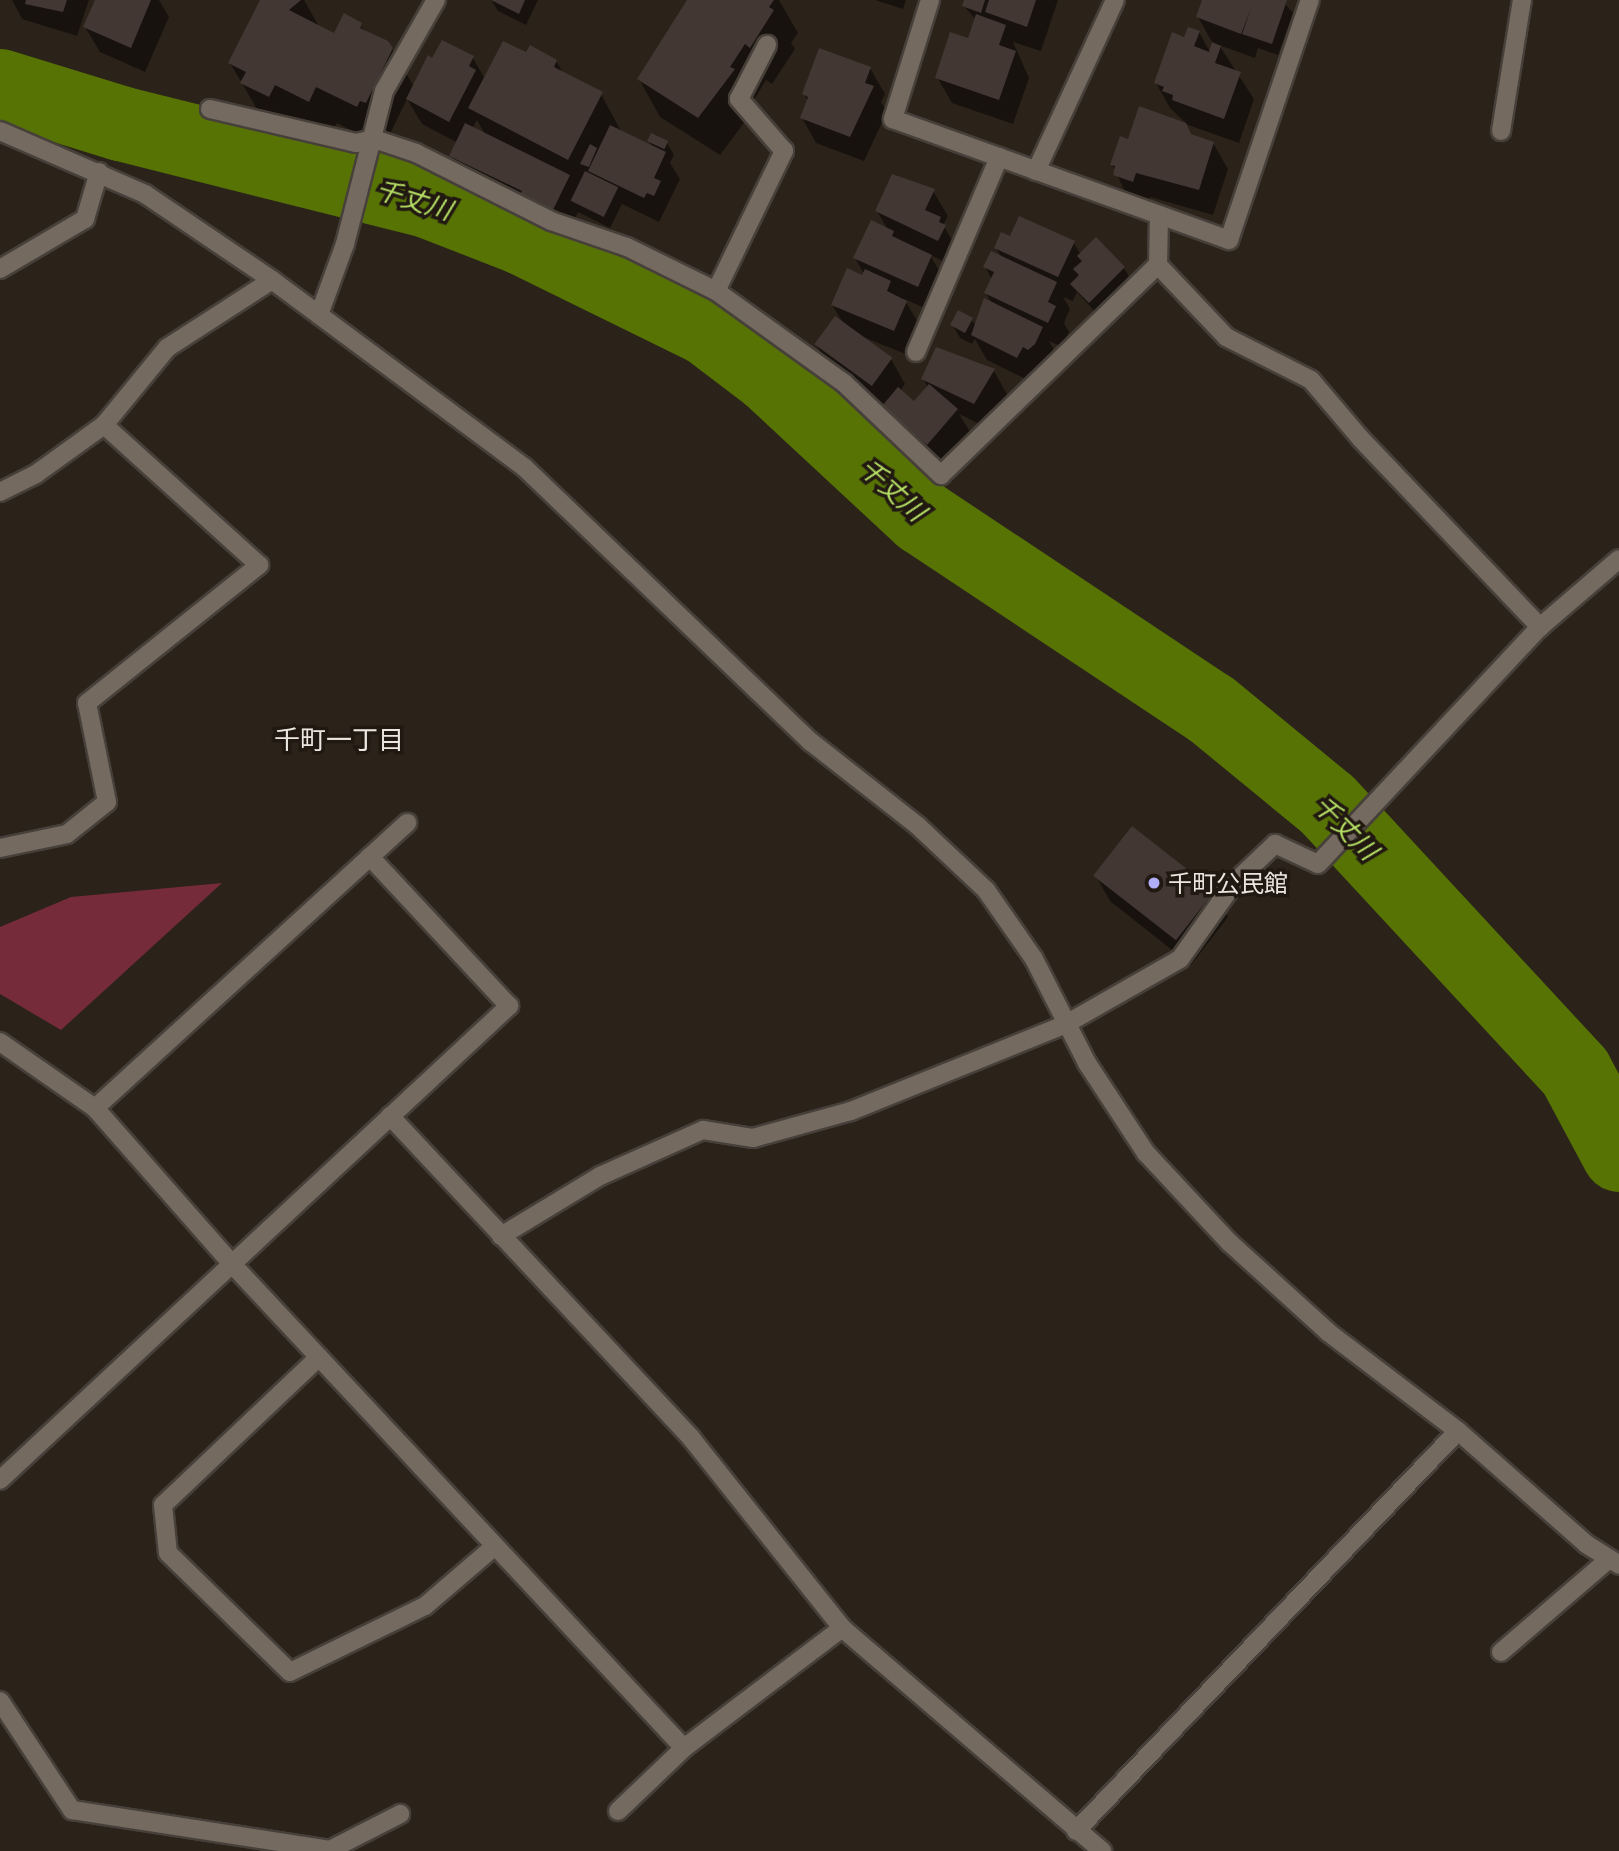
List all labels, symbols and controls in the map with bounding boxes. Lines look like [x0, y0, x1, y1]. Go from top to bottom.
water label: 千丈川 [372, 173, 456, 225]
water label: 千丈川 [854, 451, 932, 527]
district label: 千町一丁目 [274, 723, 404, 755]
water label: 千丈川 [1307, 788, 1385, 866]
place label: 千町公民館 [1168, 869, 1288, 897]
marker: 千町公民館 [1146, 875, 1162, 891]

